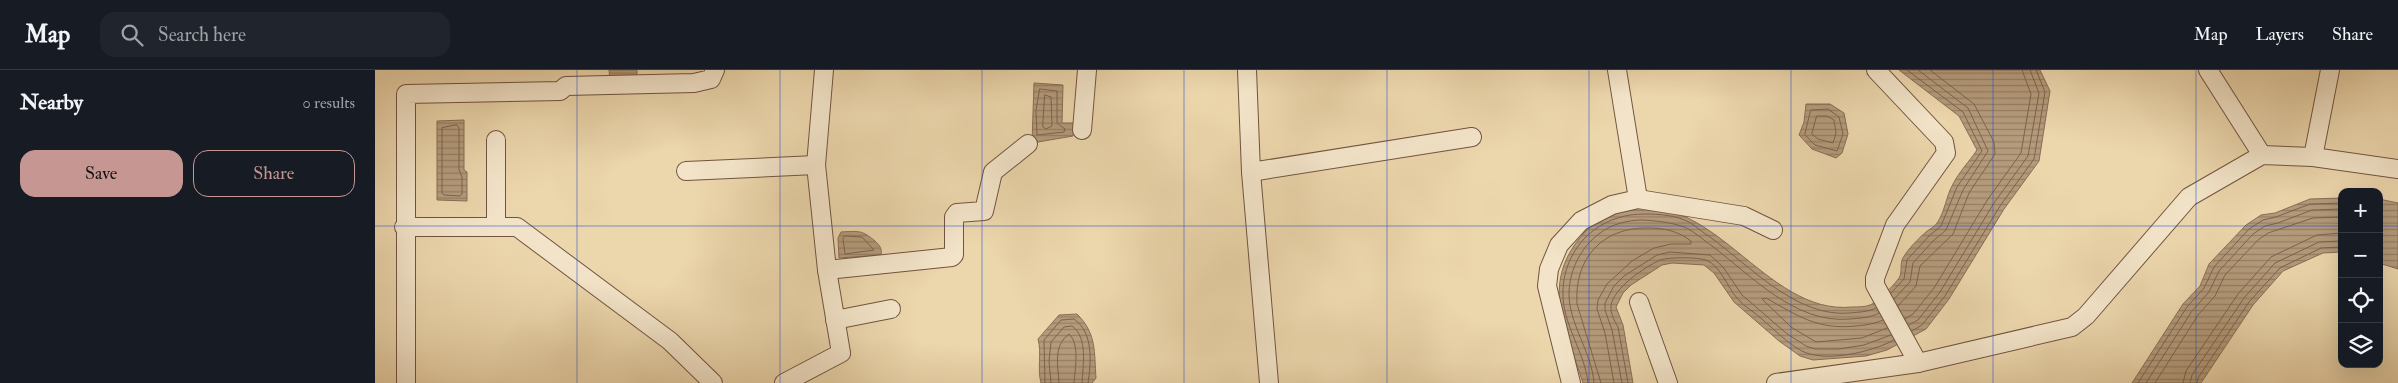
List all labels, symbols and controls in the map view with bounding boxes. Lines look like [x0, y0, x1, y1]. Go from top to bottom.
search box [100, 12, 450, 57]
text: Map [25, 19, 70, 50]
icon: search [118, 21, 146, 49]
text: Search here [158, 23, 246, 47]
text: Map [2194, 23, 2228, 46]
text: Layers [2256, 23, 2304, 46]
text: Share [2332, 23, 2373, 46]
text: Nearby [20, 89, 83, 116]
text: 0 results [302, 93, 355, 113]
button: Save [20, 150, 183, 197]
button: Share [193, 150, 355, 197]
map controls [2338, 188, 2383, 368]
button: + [2338, 188, 2383, 233]
button: − [2338, 233, 2383, 278]
button: locate [2338, 278, 2383, 323]
button: layers [2338, 323, 2383, 368]

